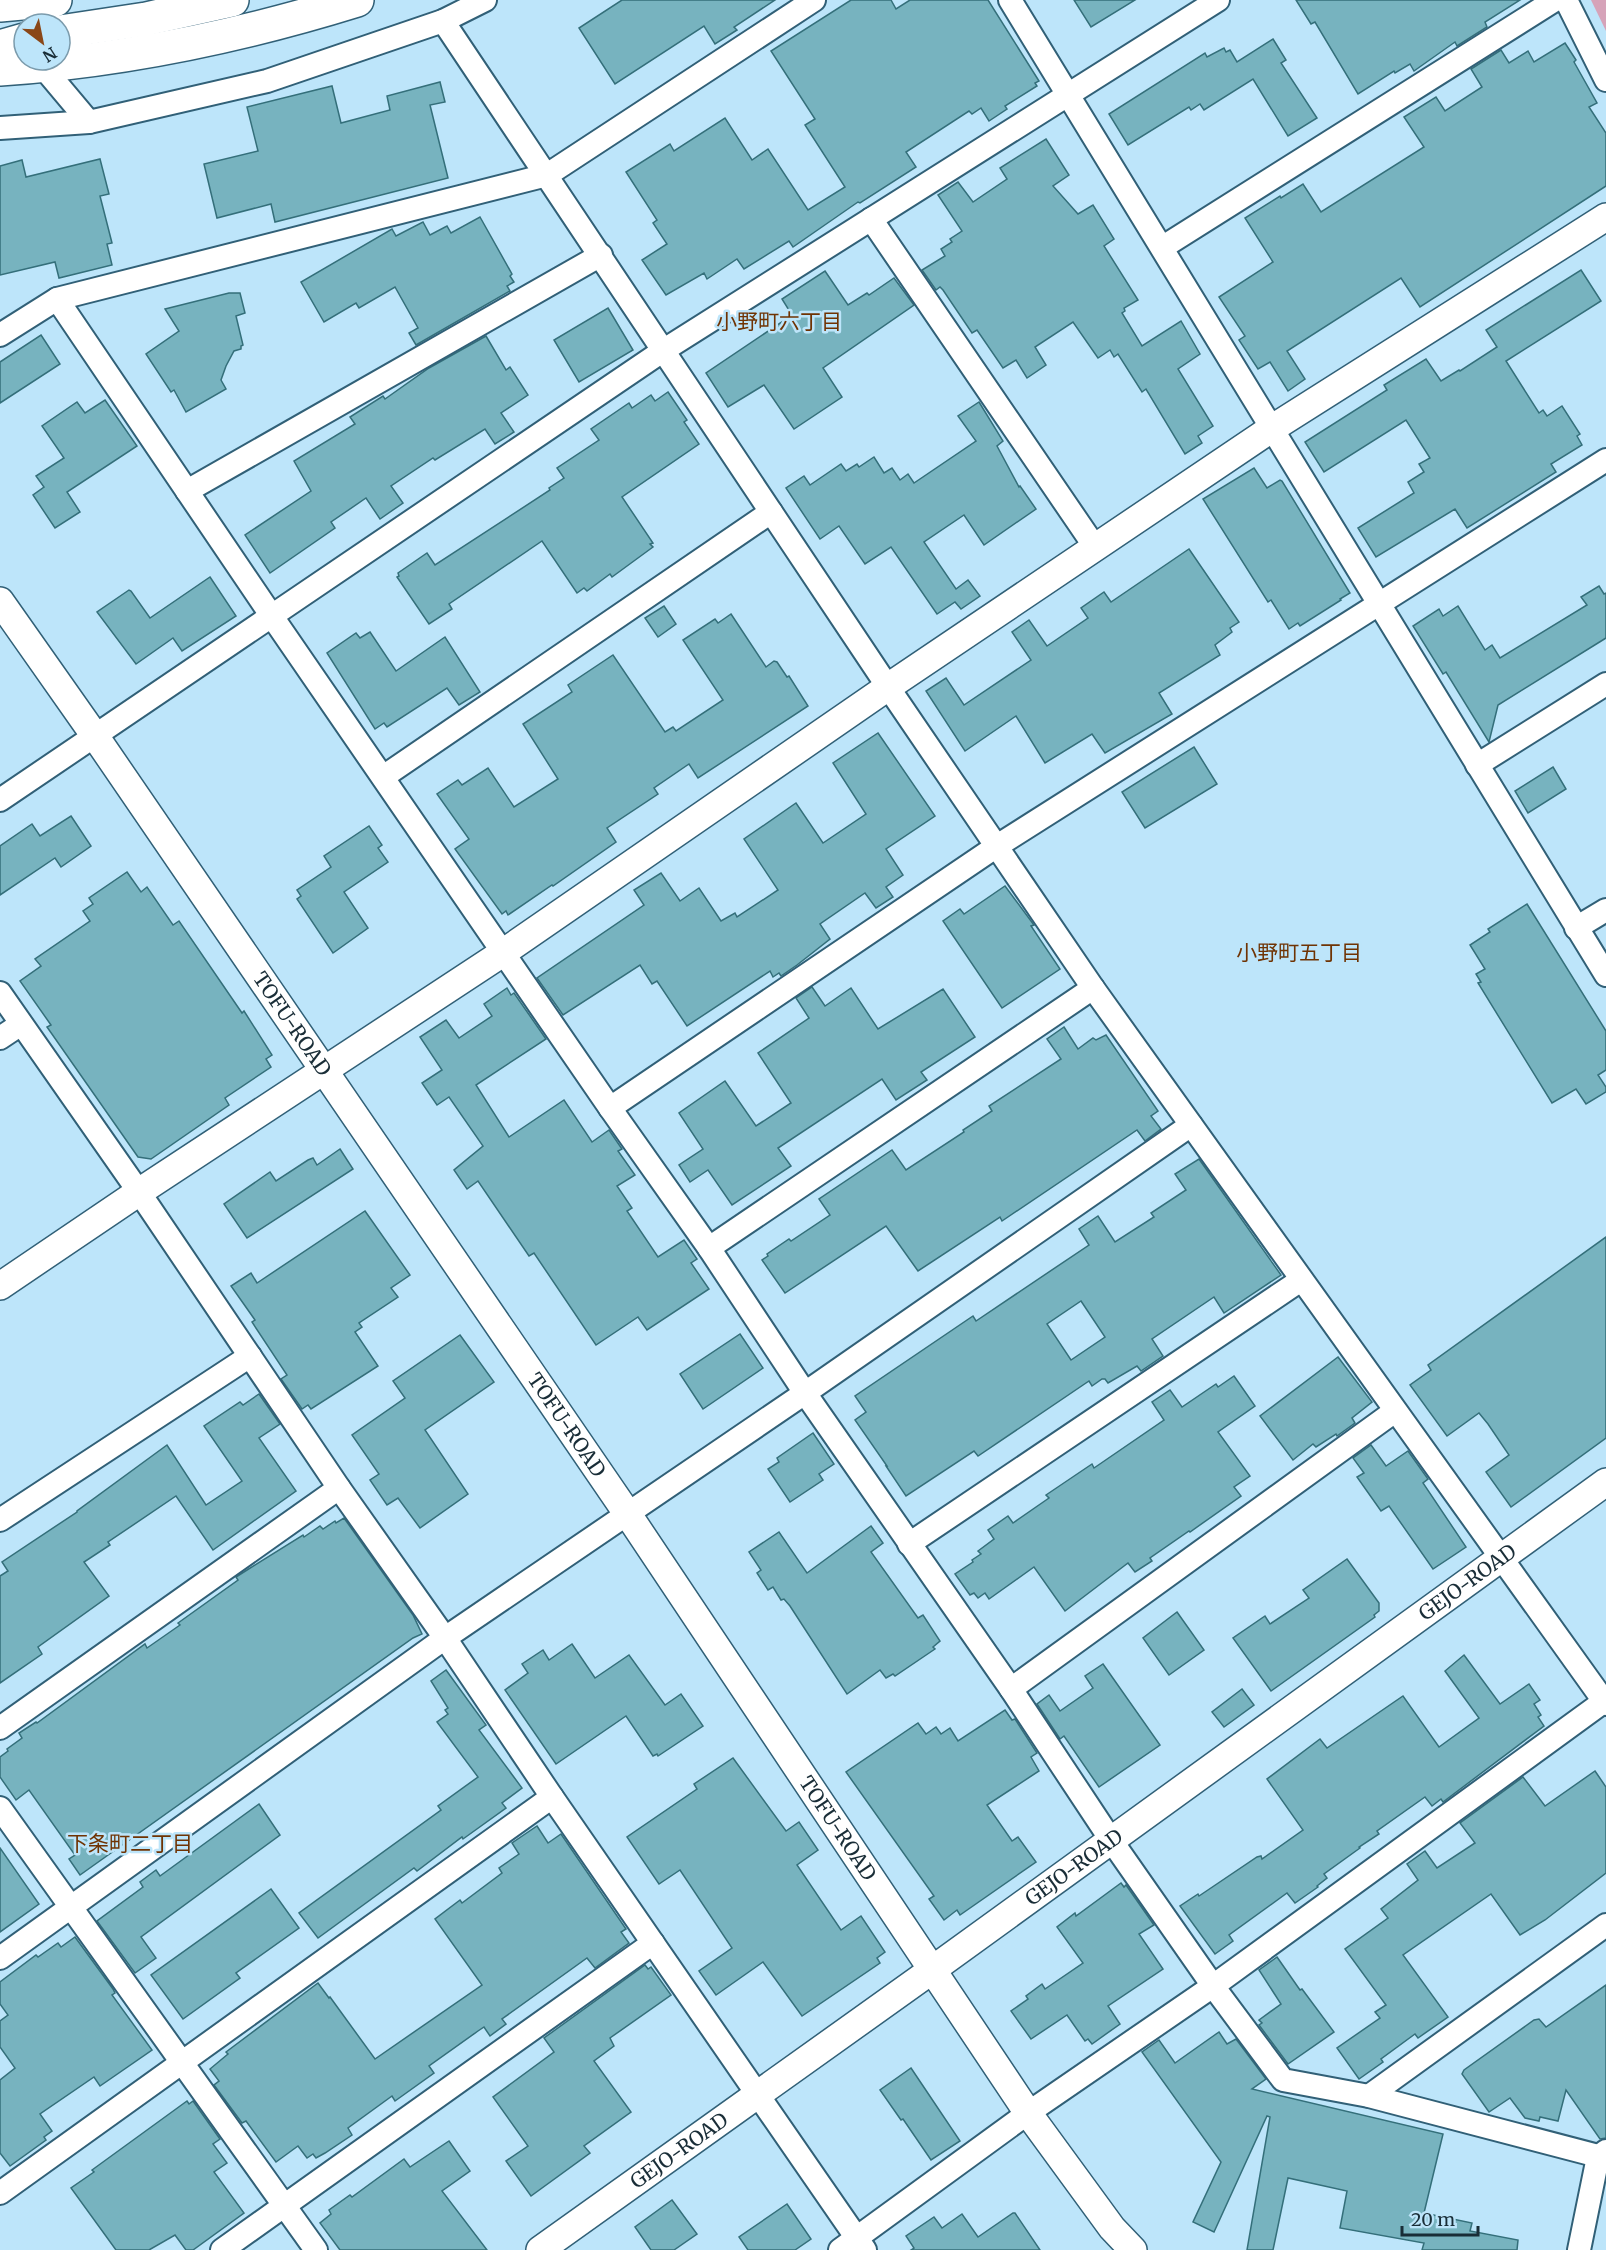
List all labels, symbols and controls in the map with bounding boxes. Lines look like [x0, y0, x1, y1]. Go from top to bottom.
north arrow [12, 12, 72, 72]
text: N [39, 43, 61, 67]
district label: 小野町六丁目 [716, 308, 842, 335]
district label: 小野町五丁目 [1236, 939, 1362, 966]
street label: TOFU-ROAD [248, 967, 337, 1080]
street label: TOFU-ROAD [523, 1368, 612, 1481]
street label: GEJO-ROAD [1414, 1538, 1521, 1625]
street label: TOFU-ROAD [794, 1771, 882, 1885]
street label: GEJO-ROAD [1020, 1823, 1127, 1910]
district label: 下条町二丁目 [67, 1830, 193, 1857]
street label: GEJO-ROAD [625, 2107, 733, 2194]
scale bar [1402, 2199, 1478, 2237]
text: 20 m [1411, 2208, 1455, 2231]

